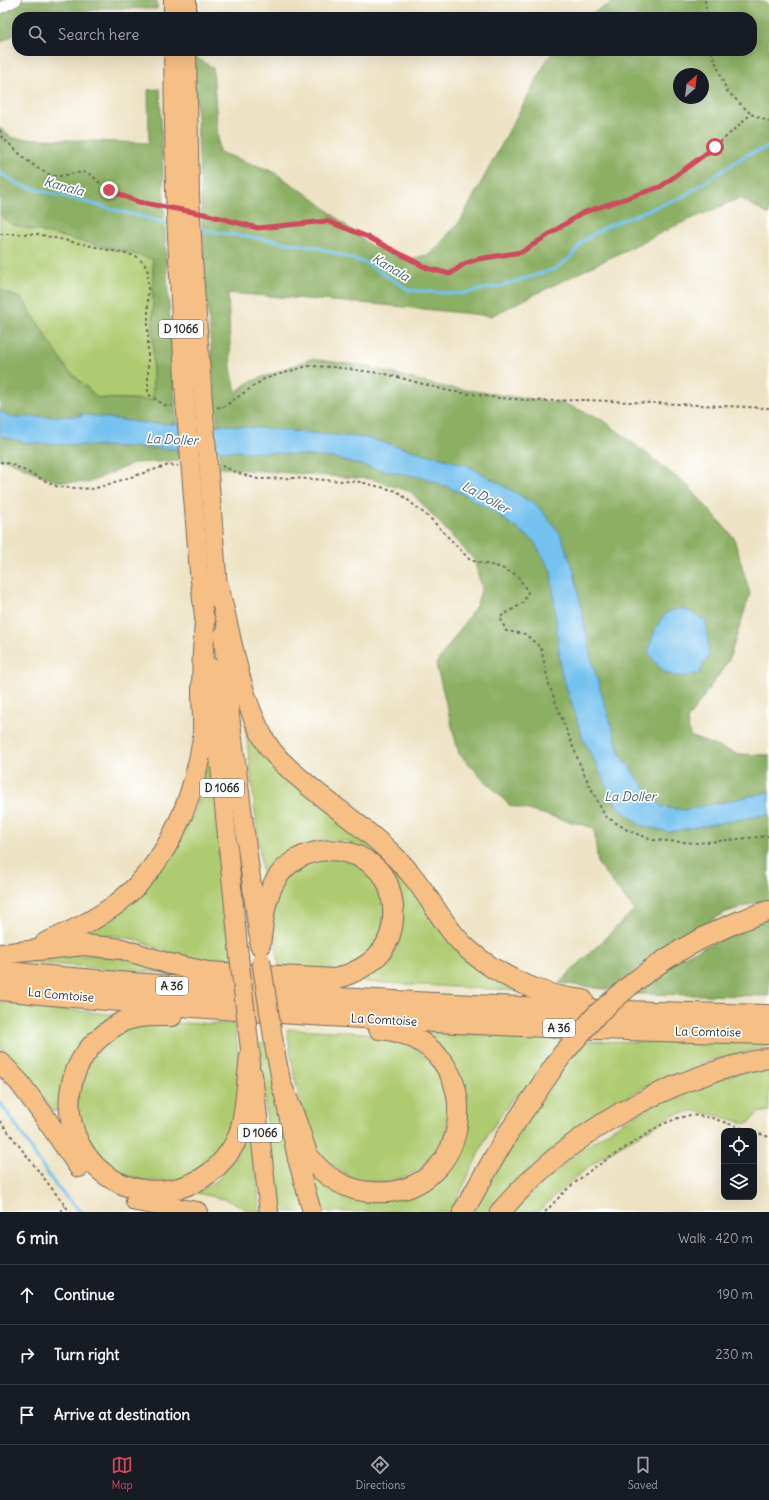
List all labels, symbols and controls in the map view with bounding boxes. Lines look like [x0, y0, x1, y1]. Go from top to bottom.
search box [12, 12, 757, 56]
icon: search [26, 23, 48, 45]
text: Search here [58, 25, 139, 44]
north arrow [673, 68, 709, 104]
route start [706, 138, 724, 156]
water label: Kanala [42, 173, 86, 200]
route end [100, 181, 118, 199]
water label: Kanala [369, 250, 413, 285]
road number: D 1066 [159, 320, 203, 338]
water label: La Doller [146, 430, 200, 449]
water label: La Doller [459, 477, 514, 518]
road number: D 1066 [200, 779, 244, 797]
water label: La Doller [604, 788, 658, 805]
road number: A 36 [156, 977, 188, 995]
street label: La Comtoise [27, 984, 95, 1005]
street label: La Comtoise [350, 1010, 418, 1029]
road number: A 36 [543, 1019, 575, 1037]
street label: La Comtoise [675, 1023, 741, 1040]
road number: D 1066 [238, 1124, 282, 1142]
map controls [721, 1128, 757, 1200]
button: locate [721, 1128, 757, 1164]
button: layers [721, 1164, 757, 1200]
text: 6 min [16, 1227, 58, 1249]
text: Walk · 420 m [678, 1230, 753, 1247]
icon: ahead [16, 1284, 38, 1306]
text: Continue [54, 1285, 115, 1304]
text: 190 m [717, 1286, 753, 1303]
icon: right [16, 1344, 38, 1366]
text: Turn right [54, 1345, 119, 1364]
text: 230 m [715, 1346, 753, 1363]
icon: arrive [16, 1404, 38, 1426]
text: Arrive at destination [54, 1405, 190, 1424]
tab: Map [111, 1454, 133, 1492]
tab: Directions [356, 1454, 405, 1492]
tab: Saved [628, 1454, 658, 1492]

